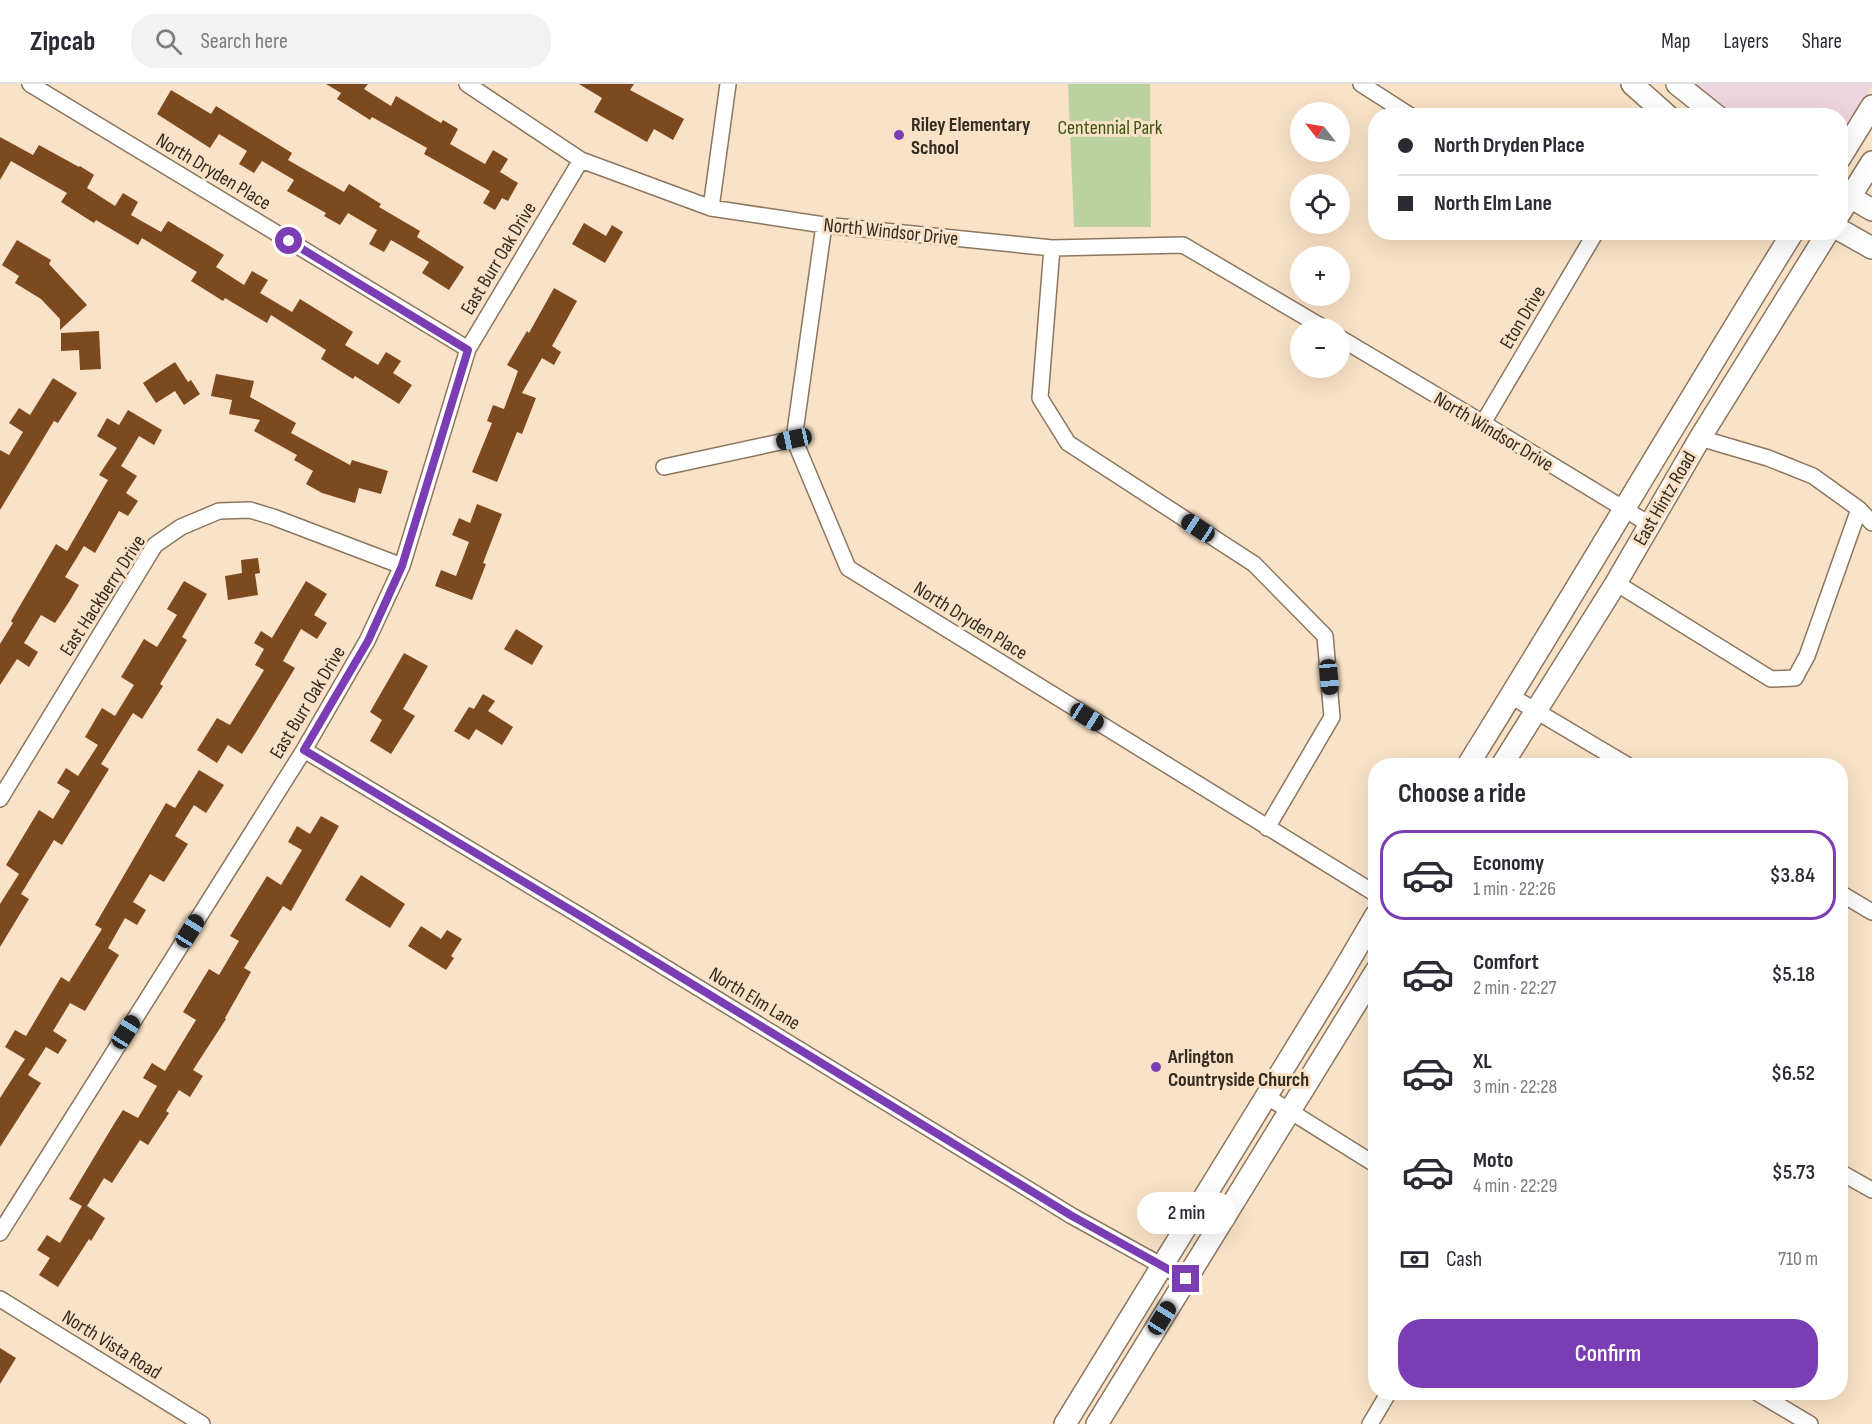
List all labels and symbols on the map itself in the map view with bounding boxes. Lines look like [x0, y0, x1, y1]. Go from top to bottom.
north arrow [1290, 102, 1350, 162]
place label: Riley Elementary School [911, 113, 1031, 160]
park label: Centennial Park [1058, 116, 1163, 140]
street label: North Dryden Place [152, 128, 275, 216]
marker: Riley Elementary School [892, 128, 906, 142]
street label: East Burr Oak Drive [456, 198, 542, 319]
street label: North Windsor Drive [822, 213, 959, 251]
route start [275, 227, 302, 254]
street label: Eton Drive [1495, 282, 1551, 353]
street label: North Windsor Drive [1429, 387, 1558, 477]
car [775, 426, 813, 452]
street label: East Hintz Road [1628, 447, 1701, 550]
car [1178, 511, 1218, 545]
street label: East Hackberry Drive [55, 531, 151, 661]
street label: North Dryden Place [909, 576, 1032, 665]
street label: East Burr Oak Drive [265, 642, 351, 763]
car [1318, 658, 1340, 696]
car [1067, 700, 1107, 734]
car [173, 911, 207, 951]
street label: North Elm Lane [705, 962, 804, 1035]
car [109, 1012, 143, 1052]
place label: Arlington Countryside Church [1167, 1045, 1309, 1092]
marker: Arlington Countryside Church [1149, 1060, 1163, 1074]
callout: 2 min [1136, 1192, 1236, 1234]
route end [1172, 1265, 1199, 1292]
car [1145, 1298, 1179, 1338]
street label: North Vista Road [57, 1305, 165, 1385]

